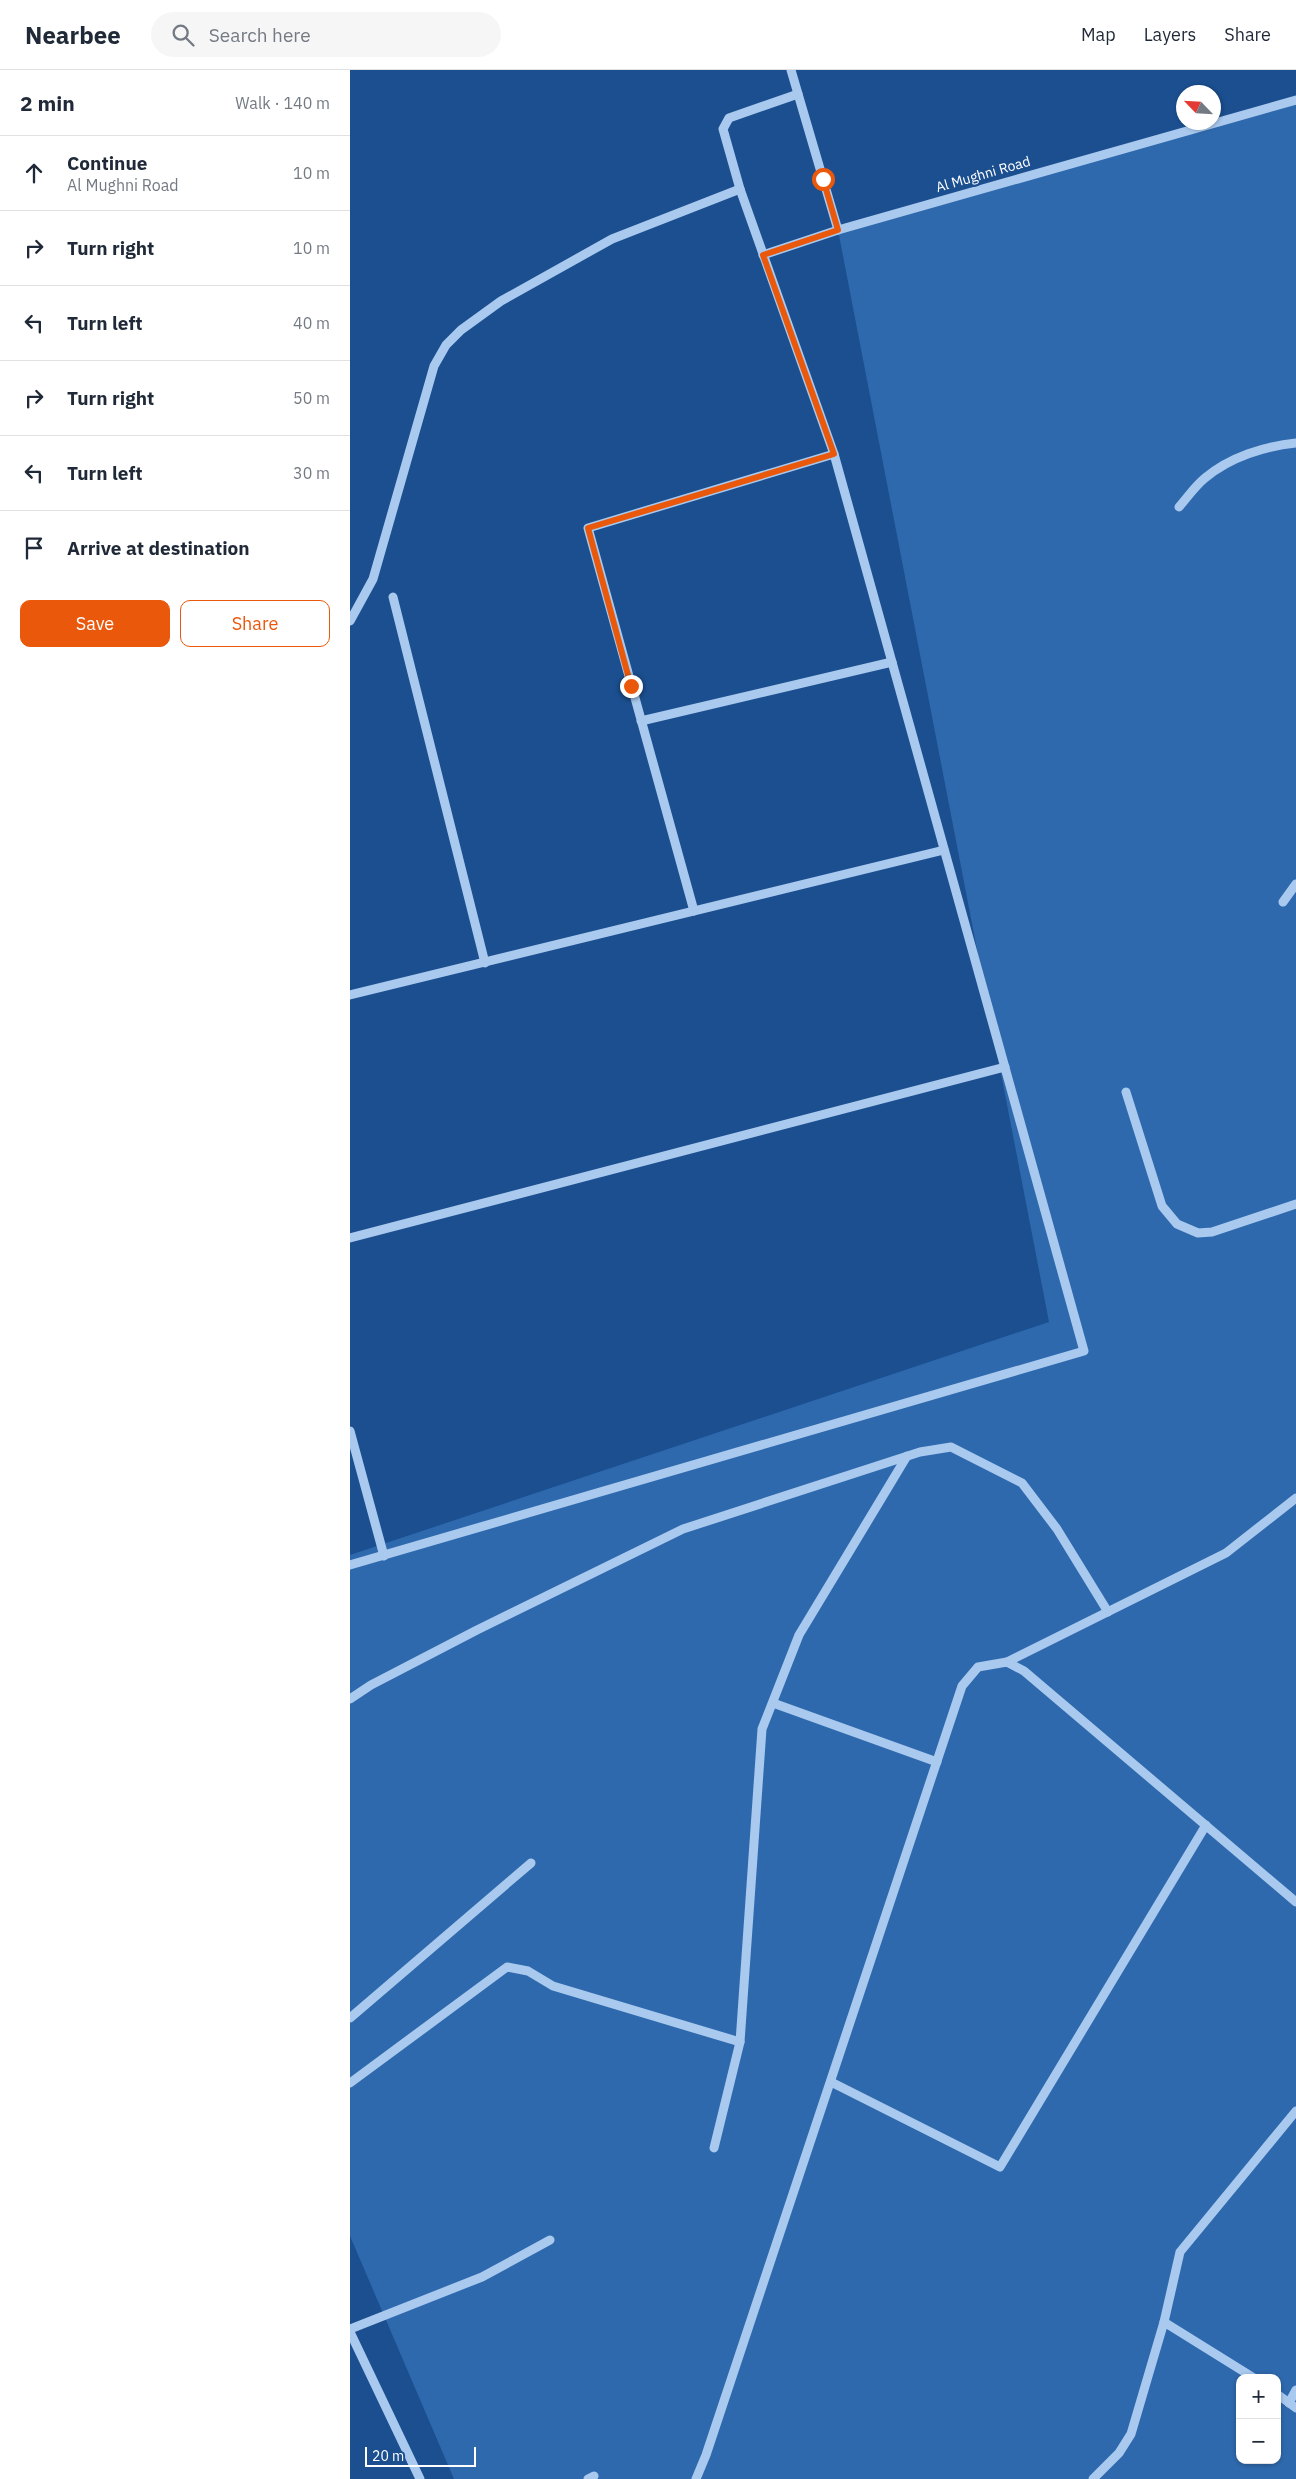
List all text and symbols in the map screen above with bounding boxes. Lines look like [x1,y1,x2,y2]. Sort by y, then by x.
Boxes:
search box [151,12,501,57]
text: Nearbee [25,19,121,51]
icon: search [169,21,197,49]
text: Search here [209,23,311,47]
text: Map [1081,23,1116,46]
text: Layers [1144,23,1196,46]
text: Share [1224,23,1271,46]
north arrow [1176,85,1221,130]
text: 2 min [20,89,75,117]
text: Walk · 140 m [235,93,330,113]
text: Continue [67,151,147,175]
street label: Al Mughni Road [934,152,1032,196]
icon: ahead [20,159,48,187]
text: 10 m [293,163,330,183]
route start [812,168,835,191]
text: Al Mughni Road [67,175,179,195]
icon: right [20,234,48,262]
text: Turn right [67,236,154,260]
text: 10 m [293,238,330,258]
icon: left [20,309,48,337]
text: Turn left [67,311,143,335]
text: 40 m [293,313,330,333]
icon: right [20,384,48,412]
text: Turn right [67,386,154,410]
text: 50 m [293,388,330,408]
icon: left [20,459,48,487]
text: Turn left [67,461,143,485]
text: 30 m [293,463,330,483]
icon: arrive [20,534,48,562]
text: Arrive at destination [67,536,250,560]
button: Save [20,600,170,647]
button: Share [180,600,330,647]
route end [620,675,643,698]
map controls [1236,2374,1281,2464]
button: + [1236,2374,1281,2419]
button: − [1236,2419,1281,2464]
scale bar [365,2444,476,2467]
text: 20 m [372,2447,404,2465]

